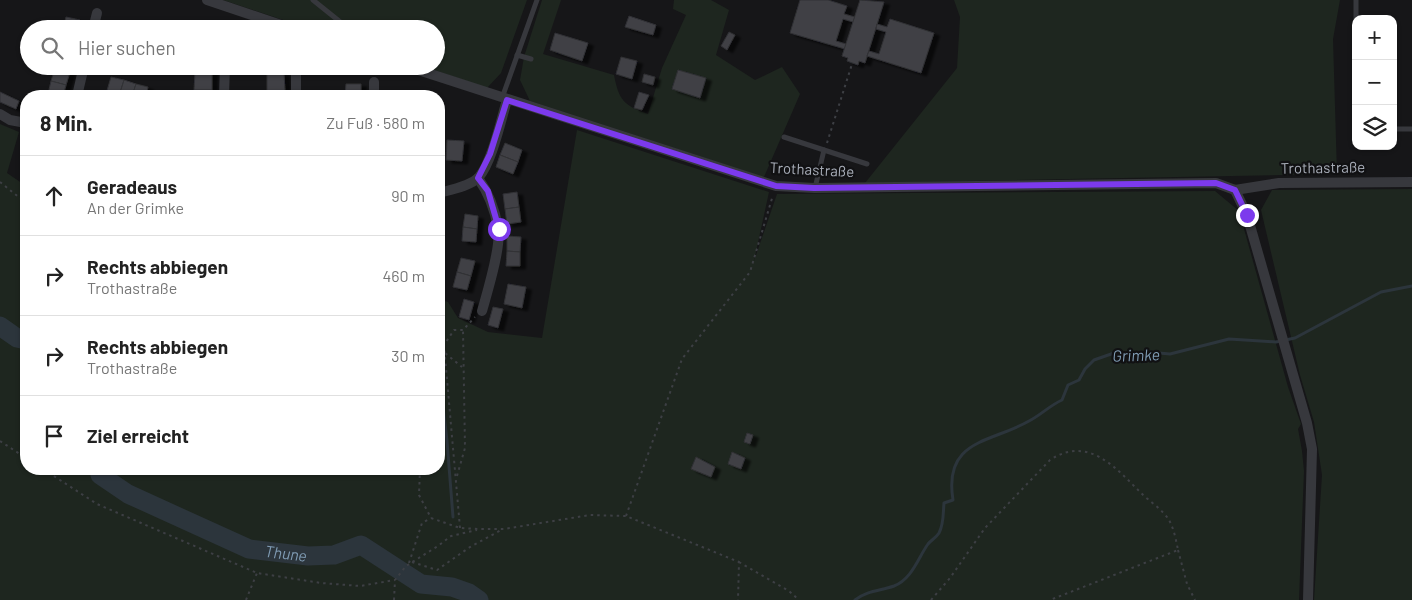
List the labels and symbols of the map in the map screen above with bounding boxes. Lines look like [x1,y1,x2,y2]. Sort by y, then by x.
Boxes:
street label: Trothastraße [1281,157,1365,177]
street label: Trothastraße [769,158,855,180]
route end [1236,204,1259,227]
route start [488,218,511,241]
water label: Grimke [1112,344,1160,365]
water label: Thune [264,541,308,565]

